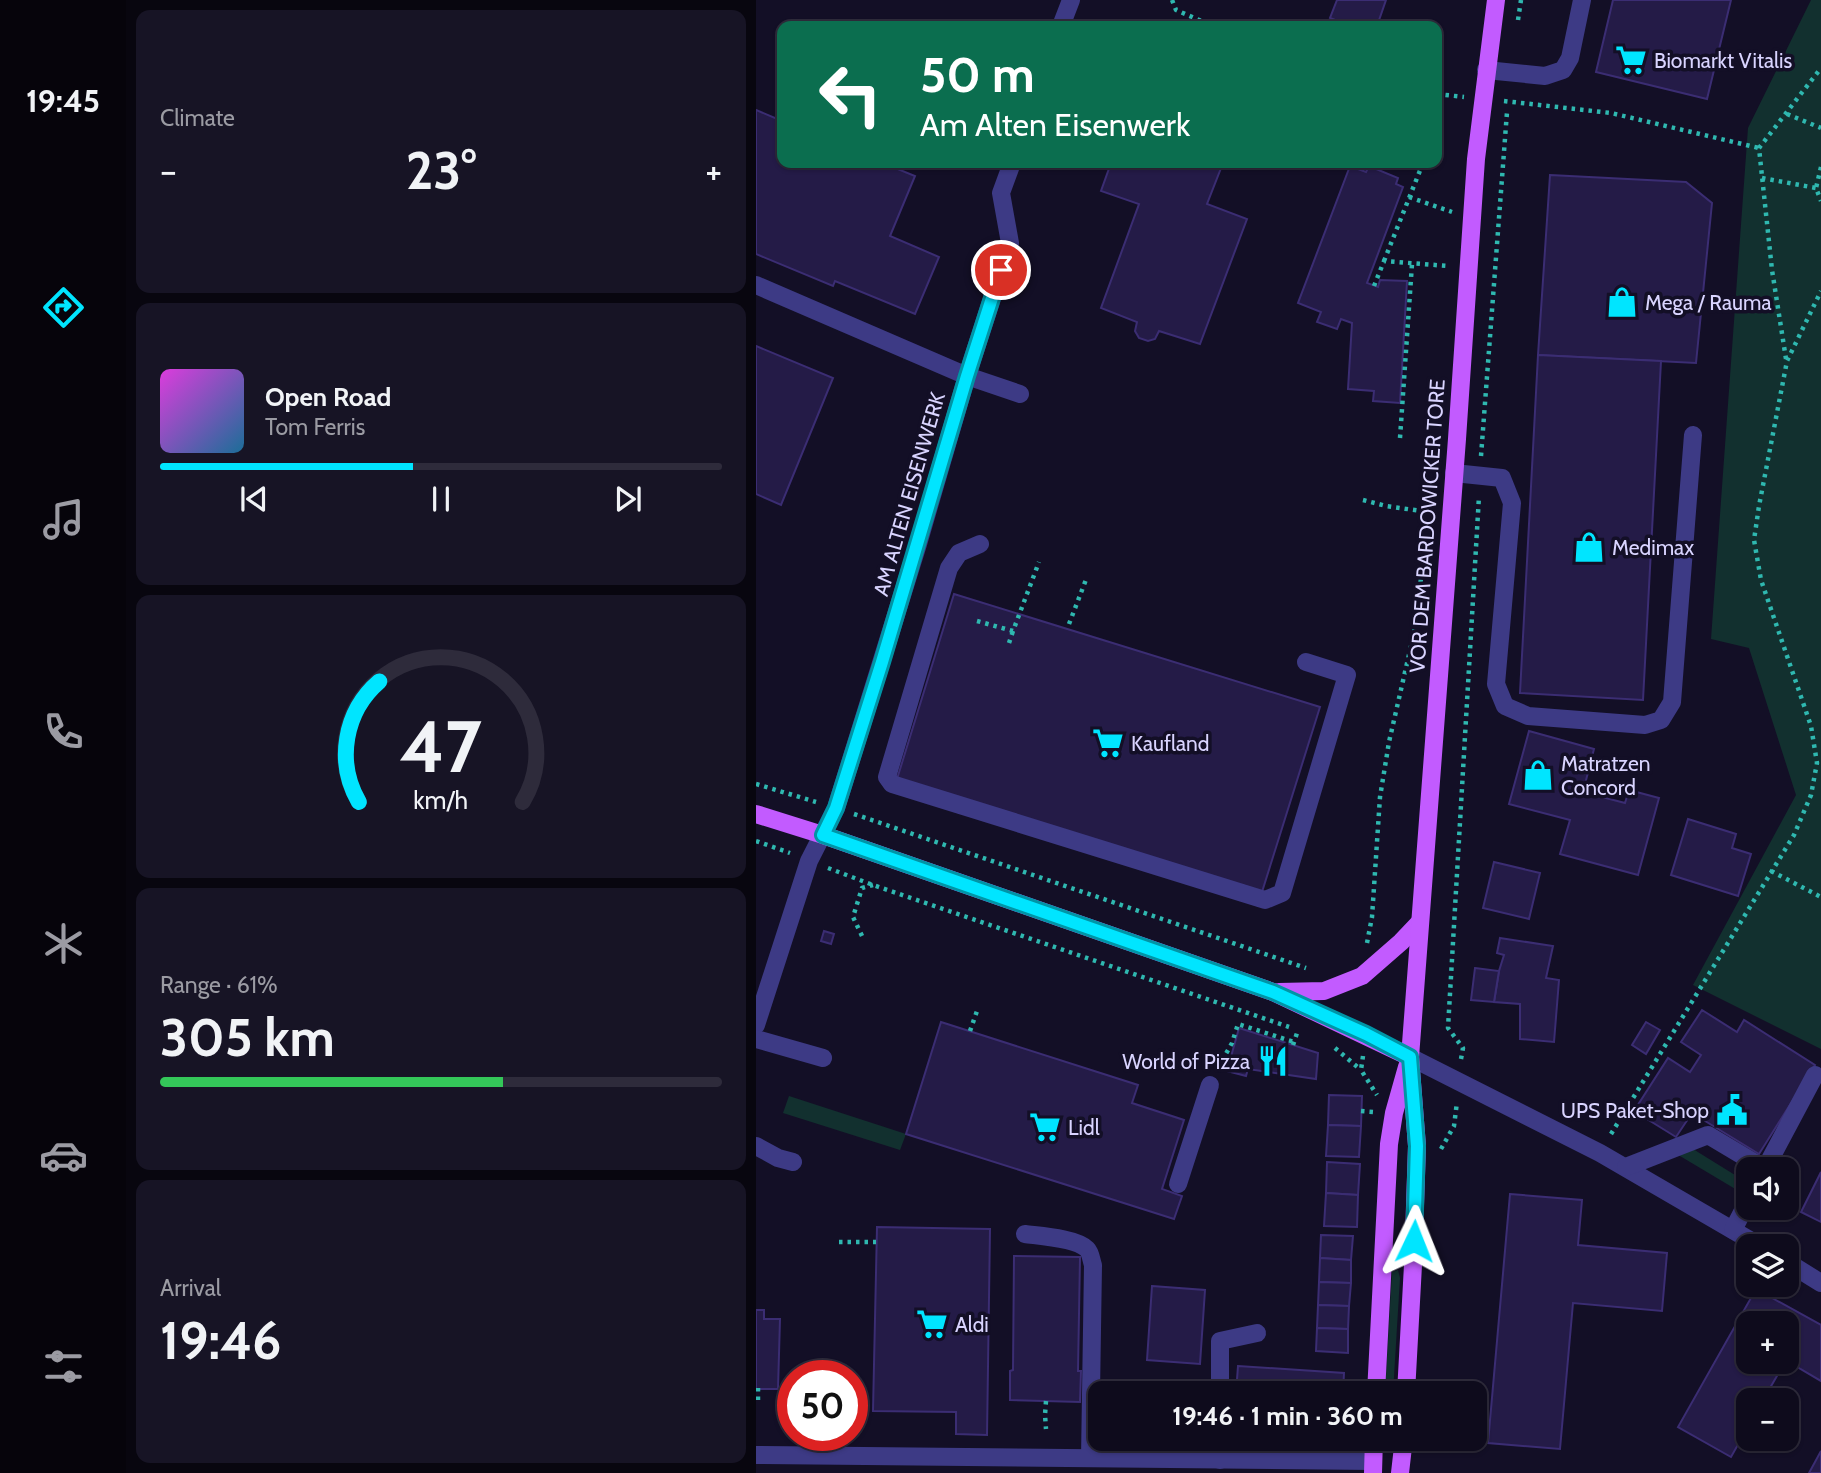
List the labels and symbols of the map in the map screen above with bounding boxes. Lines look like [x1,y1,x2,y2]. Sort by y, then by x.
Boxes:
supermarket icon: Biomarkt Vitalis [1614,43,1648,77]
place label: Biomarkt Vitalis [1654,48,1793,73]
pin [971,240,1031,300]
shop icon: Mega / Rauma [1605,285,1639,319]
place label: Mega / Rauma [1645,290,1771,315]
street label: VOR DEM BARDOWICKER TORE [1404,378,1450,674]
street label: AM ALTEN EISENWERK [868,389,950,599]
shop icon: Medimax [1572,530,1606,564]
place label: Medimax [1612,535,1694,560]
supermarket icon: Kaufland [1091,726,1125,760]
place label: Kaufland [1131,731,1209,756]
place label: Matratzen Concord [1561,751,1650,800]
shop icon: Matratzen Concord [1521,758,1555,792]
restaurant icon: World of Pizza [1256,1044,1290,1078]
place label: World of Pizza [1122,1049,1250,1074]
public building icon: UPS Paket-Shop [1715,1093,1749,1127]
place label: UPS Paket-Shop [1561,1098,1709,1123]
supermarket icon: Lidl [1028,1110,1062,1144]
place label: Lidl [1068,1115,1100,1140]
position arrow [1377,1204,1451,1278]
supermarket icon: Aldi [915,1307,949,1341]
place label: Aldi [955,1312,989,1337]
speed limit sign: 50 [777,1360,868,1451]

